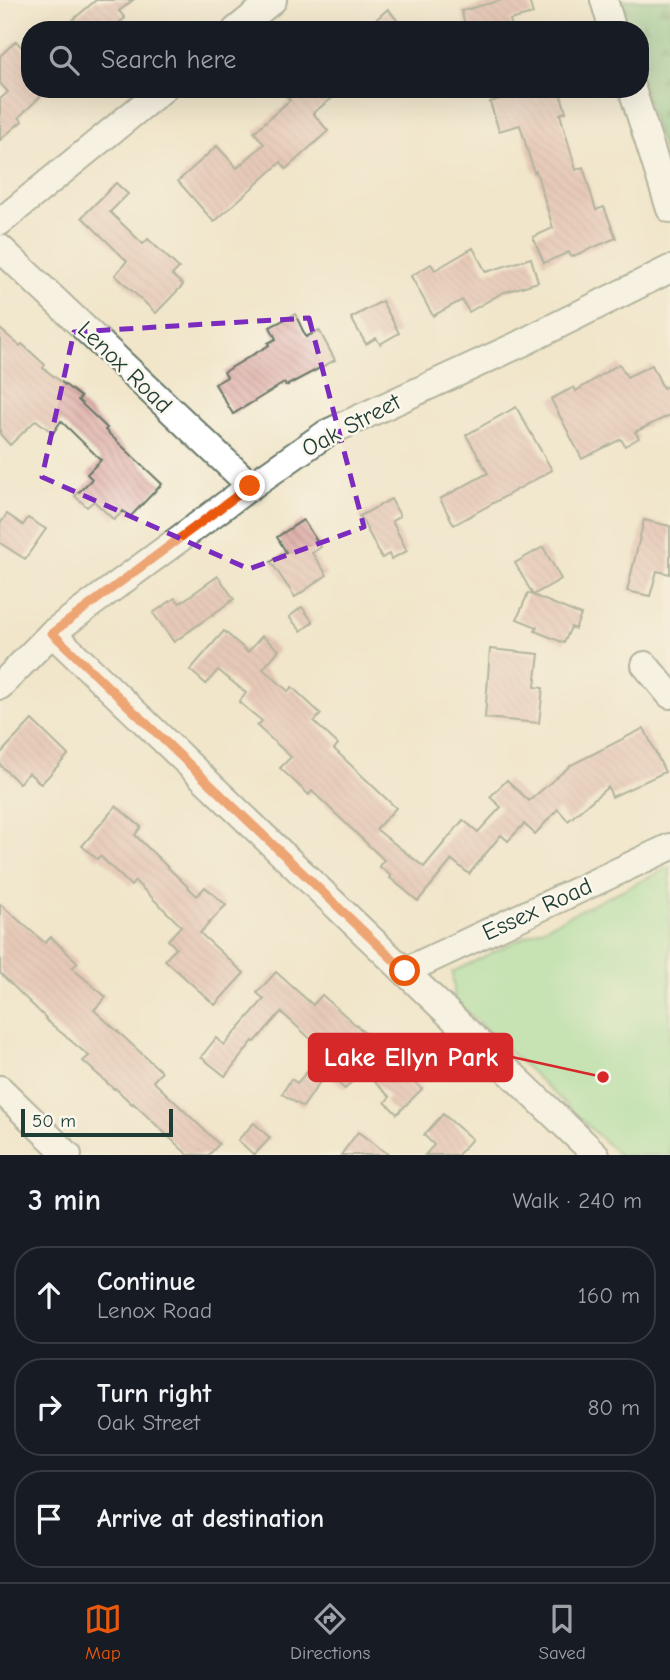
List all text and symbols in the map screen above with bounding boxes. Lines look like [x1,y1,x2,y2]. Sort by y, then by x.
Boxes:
search box [21,21,649,98]
icon: search [45,41,83,79]
text: Search here [101,45,236,75]
street label: Lenox Road [72,315,178,419]
street label: Oak Street [297,387,406,463]
route end [234,470,265,501]
street label: Essex Road [478,871,596,947]
route start [389,955,420,986]
callout: Lake Ellyn Park [309,1034,512,1081]
text: Lake Ellyn Park [324,1043,499,1073]
scale bar [21,1106,173,1138]
text: 50 m [32,1110,76,1132]
text: 3 min [28,1183,101,1218]
text: Walk · 240 m [512,1187,642,1214]
text: Continue [97,1267,195,1297]
icon: ahead [30,1276,68,1314]
text: 160 m [578,1282,640,1309]
text: Lenox Road [97,1297,212,1324]
text: Turn right [97,1379,211,1409]
icon: right [30,1388,68,1426]
text: 80 m [587,1394,640,1421]
text: Oak Street [97,1409,200,1436]
icon: arrive [30,1500,68,1538]
text: Arrive at destination [97,1504,324,1534]
tab: Map [84,1600,122,1664]
tab: Directions [290,1600,370,1664]
tab: Saved [539,1600,586,1664]

